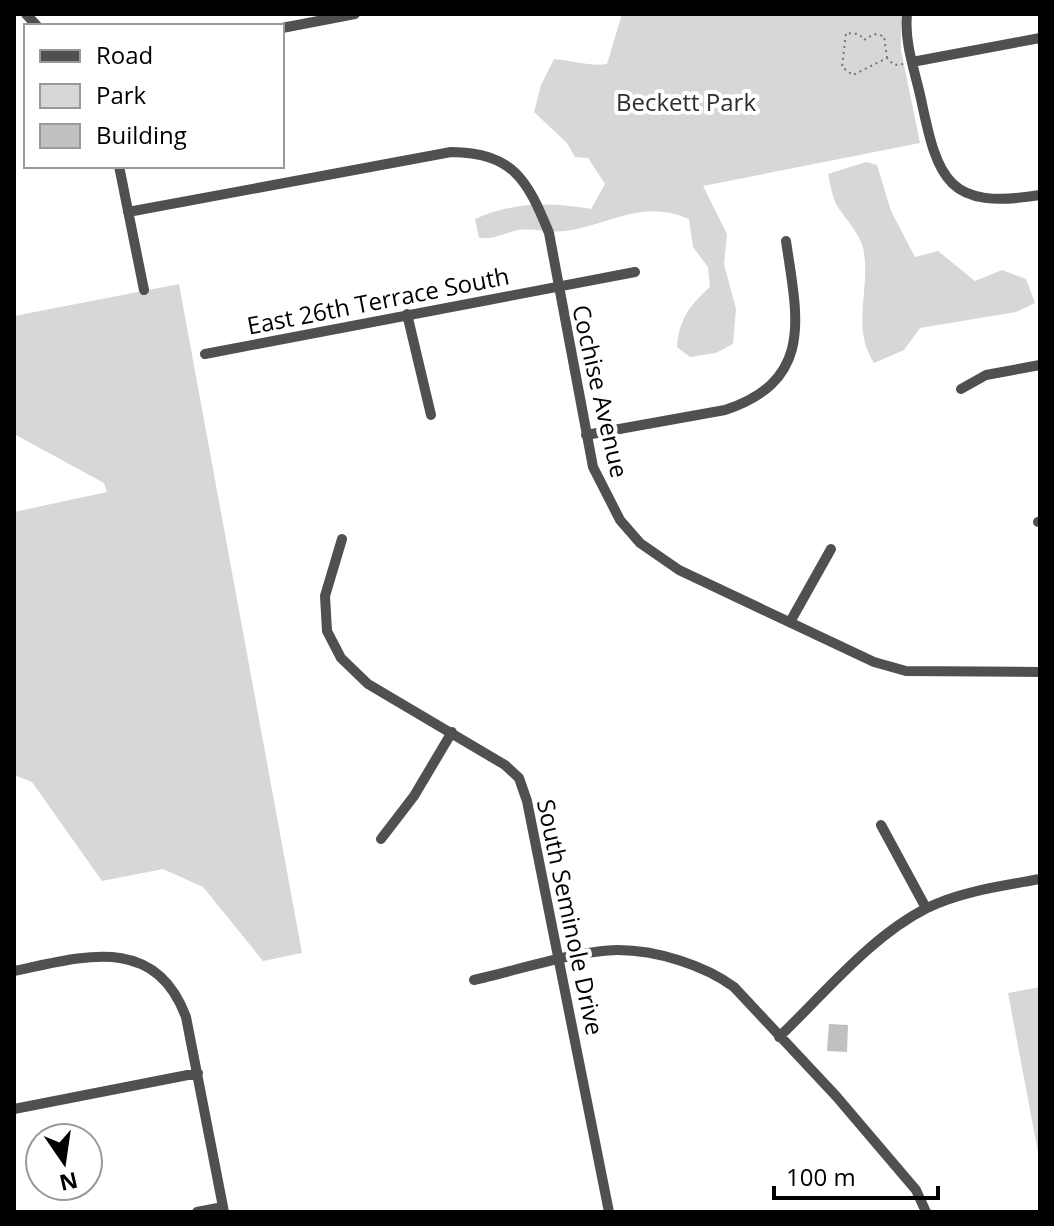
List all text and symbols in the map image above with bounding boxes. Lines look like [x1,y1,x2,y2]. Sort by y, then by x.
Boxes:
legend [24,24,284,168]
text: Road [96,38,153,71]
text: Park [96,78,147,111]
park label: Beckett Park [616,85,756,118]
text: Building [96,118,187,151]
street label: East 26th Terrace South [244,258,512,342]
street label: Cochise Avenue [565,301,637,481]
street label: South Seminole Drive [530,796,612,1038]
north arrow [24,1122,104,1202]
scale bar [774,1150,938,1200]
text: 100 m [786,1160,856,1193]
text: N [57,1166,81,1199]

